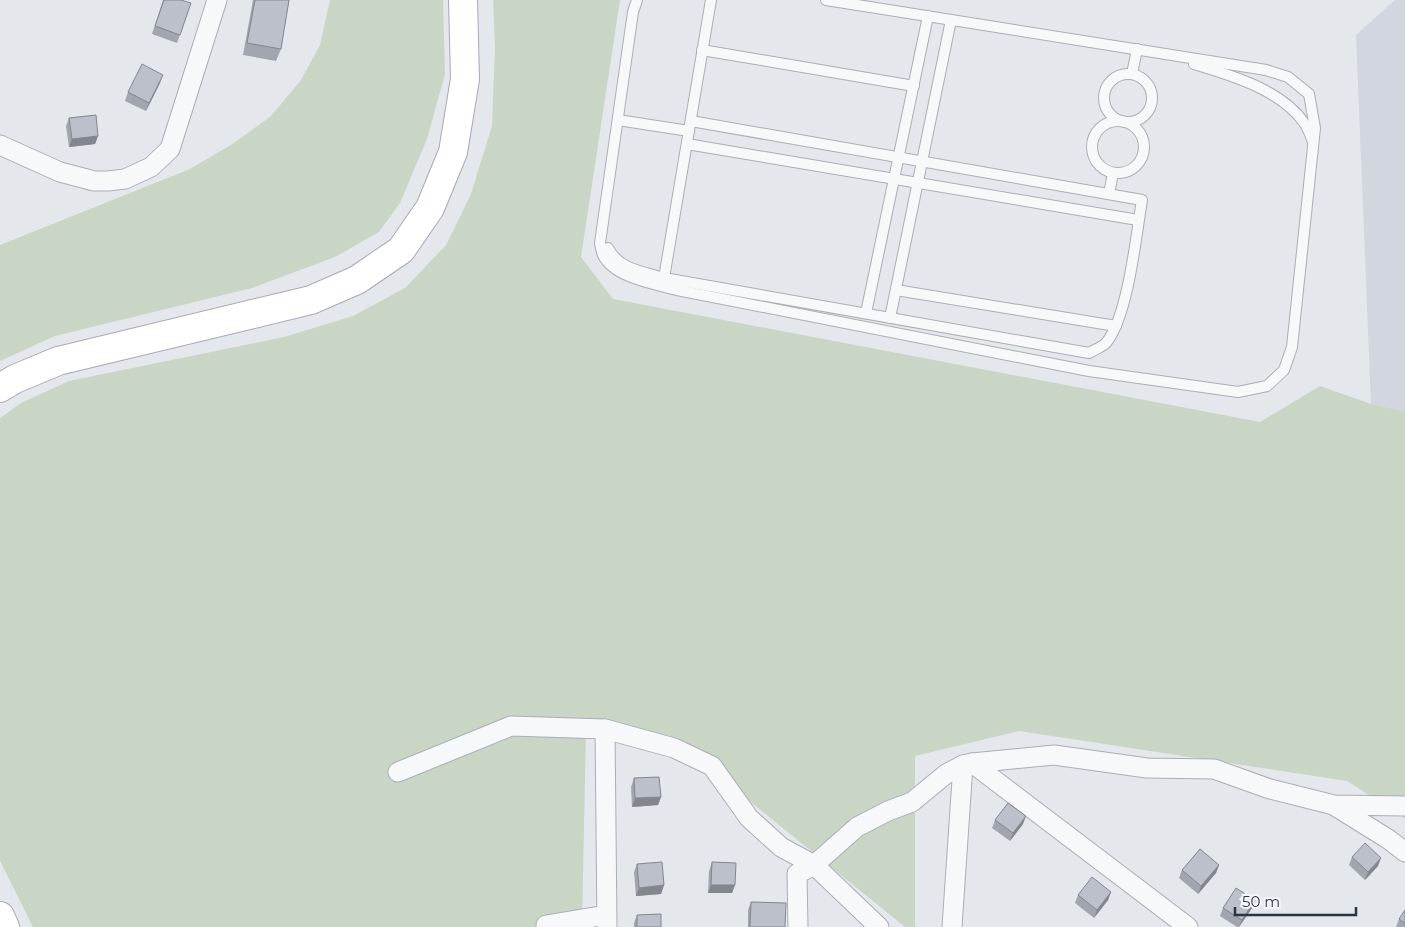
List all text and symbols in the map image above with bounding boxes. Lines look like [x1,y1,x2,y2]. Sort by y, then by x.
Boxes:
scale bar [1235,884,1356,916]
text: 50 m [1242,892,1280,911]

